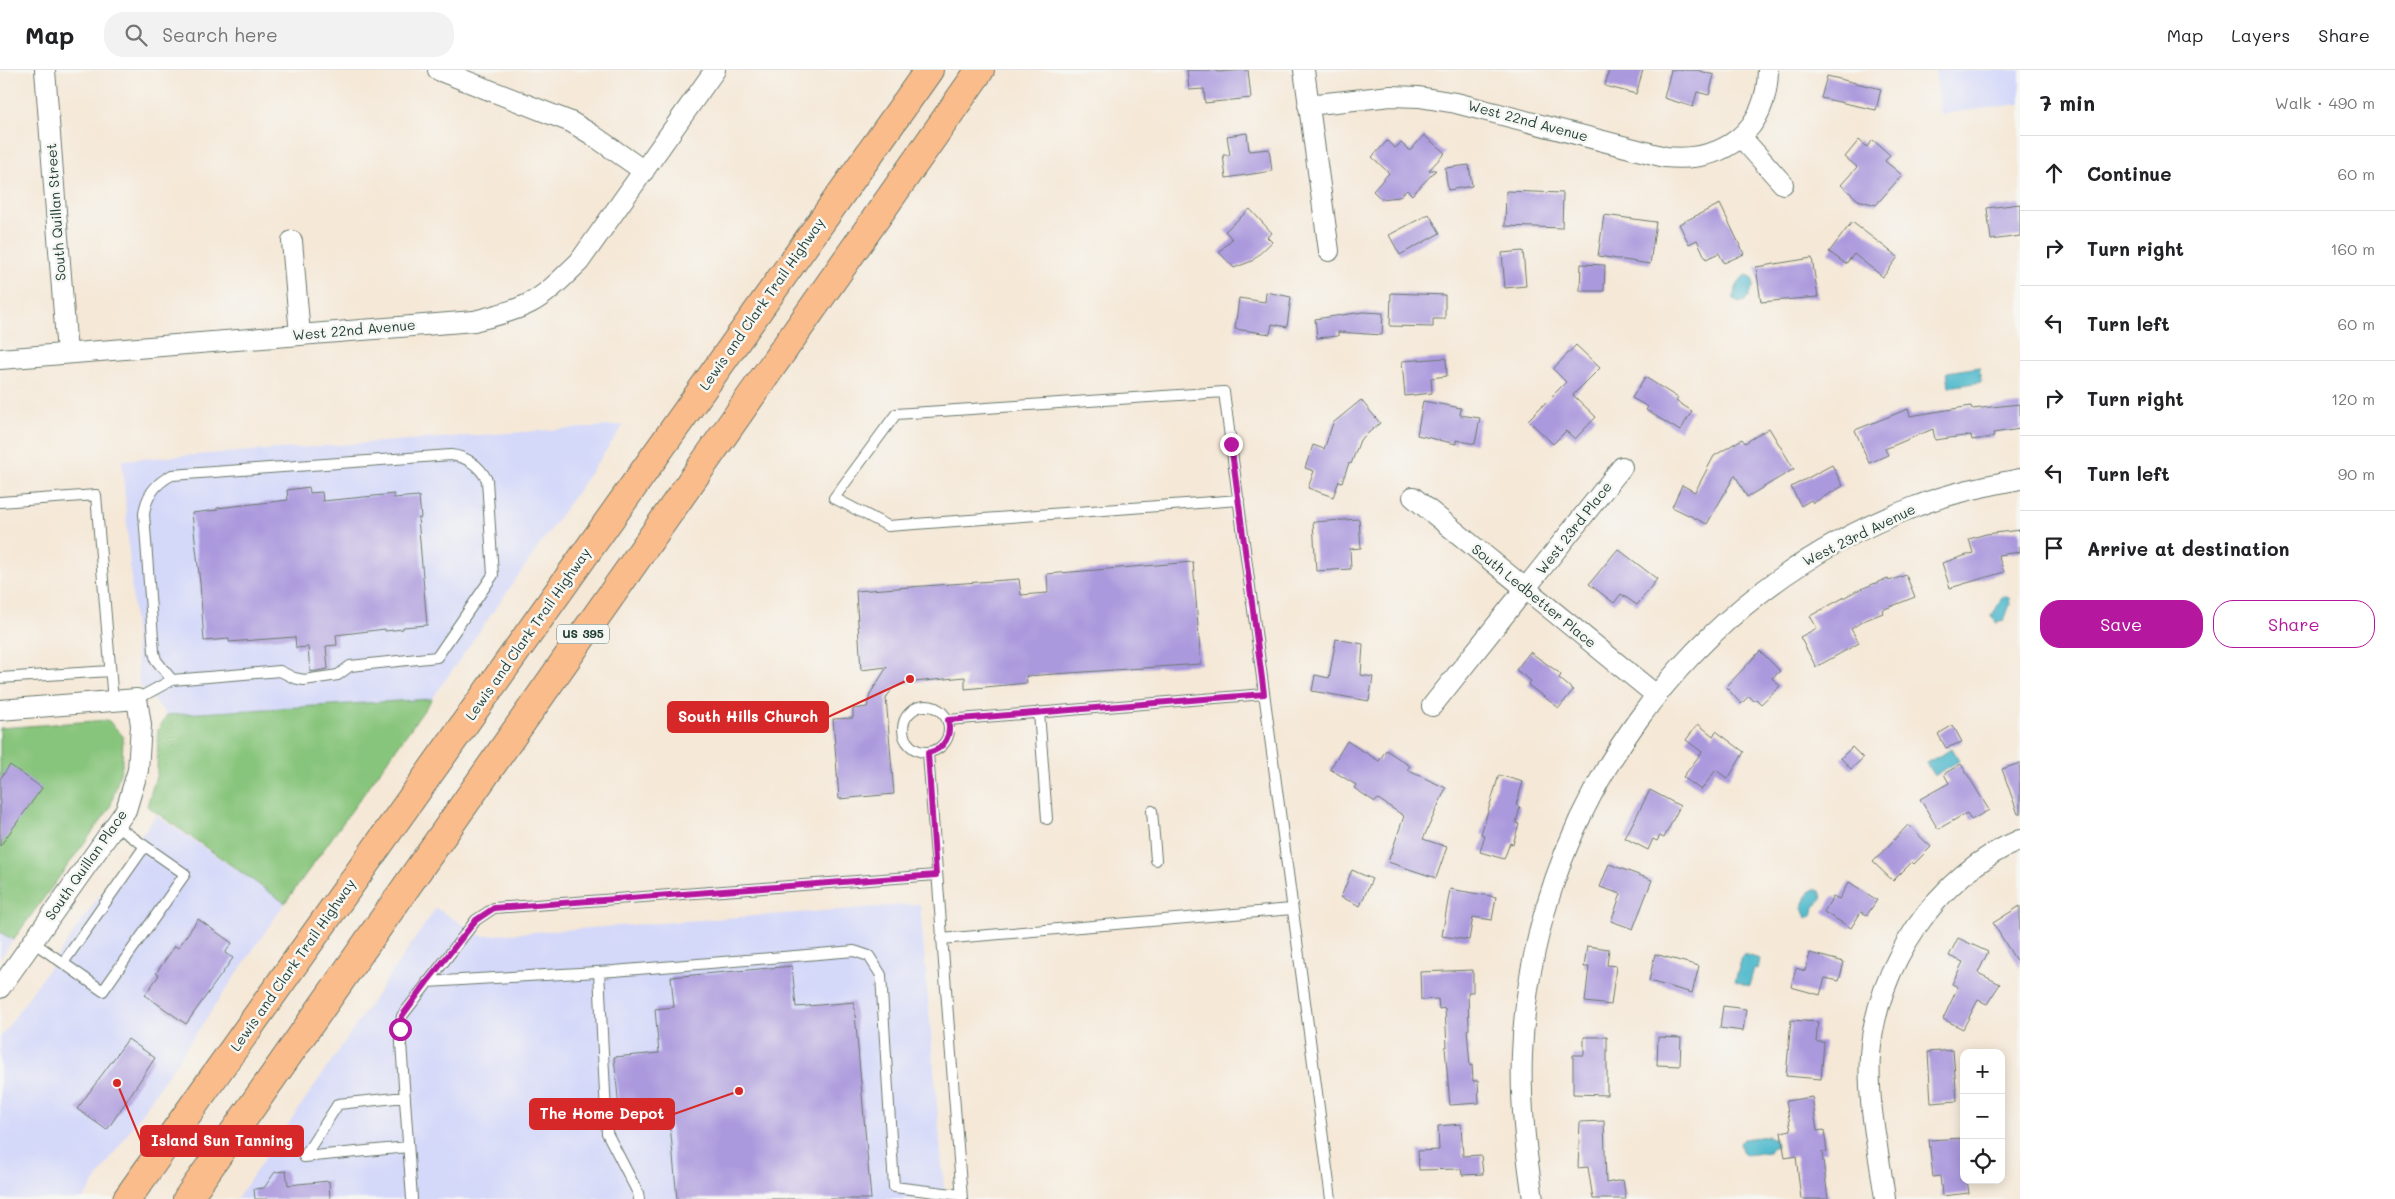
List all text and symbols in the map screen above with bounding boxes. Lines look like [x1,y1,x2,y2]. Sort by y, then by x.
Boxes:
search box [104,12,454,57]
text: Map [25,19,74,50]
icon: search [122,21,150,49]
text: Search here [162,22,278,47]
text: Map [2167,23,2203,47]
text: Layers [2231,23,2290,47]
text: Share [2318,23,2370,47]
text: 7 min [2040,89,2095,116]
text: Walk · 490 m [2275,92,2375,113]
street label: West 22nd Avenue [1466,95,1590,146]
street label: South Quillan Street [41,143,70,281]
icon: ahead [2040,159,2068,187]
text: Continue [2087,161,2172,186]
text: 60 m [2338,163,2375,184]
street label: Lewis and Clark Trail Highway [695,214,829,394]
icon: right [2040,234,2068,262]
text: Turn right [2087,236,2184,261]
text: 160 m [2330,238,2375,259]
icon: left [2040,309,2068,337]
text: Turn left [2087,311,2170,336]
text: 60 m [2338,313,2375,334]
street label: West 22nd Avenue [292,315,416,344]
icon: right [2040,384,2068,412]
text: Turn right [2087,386,2184,411]
text: 120 m [2331,388,2375,409]
route end [1220,433,1243,456]
icon: left [2040,459,2068,487]
text: Turn left [2087,461,2170,486]
text: 90 m [2338,463,2375,484]
street label: West 23rd Place [1531,478,1616,578]
street label: West 23rd Avenue [1799,499,1918,570]
icon: arrive [2040,534,2068,562]
text: Arrive at destination [2087,536,2290,561]
street label: South Ledbetter Place [1468,539,1601,652]
street label: Lewis and Clark Trail Highway [461,544,595,724]
button: Save [2040,600,2203,648]
button: Share [2213,600,2375,648]
road number: US 395 [557,624,609,644]
callout: South Hills Church [668,702,828,732]
text: South Hills Church [678,706,818,726]
street label: South Quillan Place [40,806,131,924]
street label: Lewis and Clark Trail Highway [226,875,360,1055]
route start [389,1018,412,1041]
map controls [1960,1049,2005,1184]
button: + [1960,1049,2005,1094]
button: − [1960,1094,2005,1139]
callout: The Home Depot [530,1099,674,1129]
text: The Home Depot [540,1103,664,1123]
callout: Island Sun Tanning [141,1126,303,1156]
text: Island Sun Tanning [151,1130,293,1150]
button: locate [1960,1139,2005,1184]

